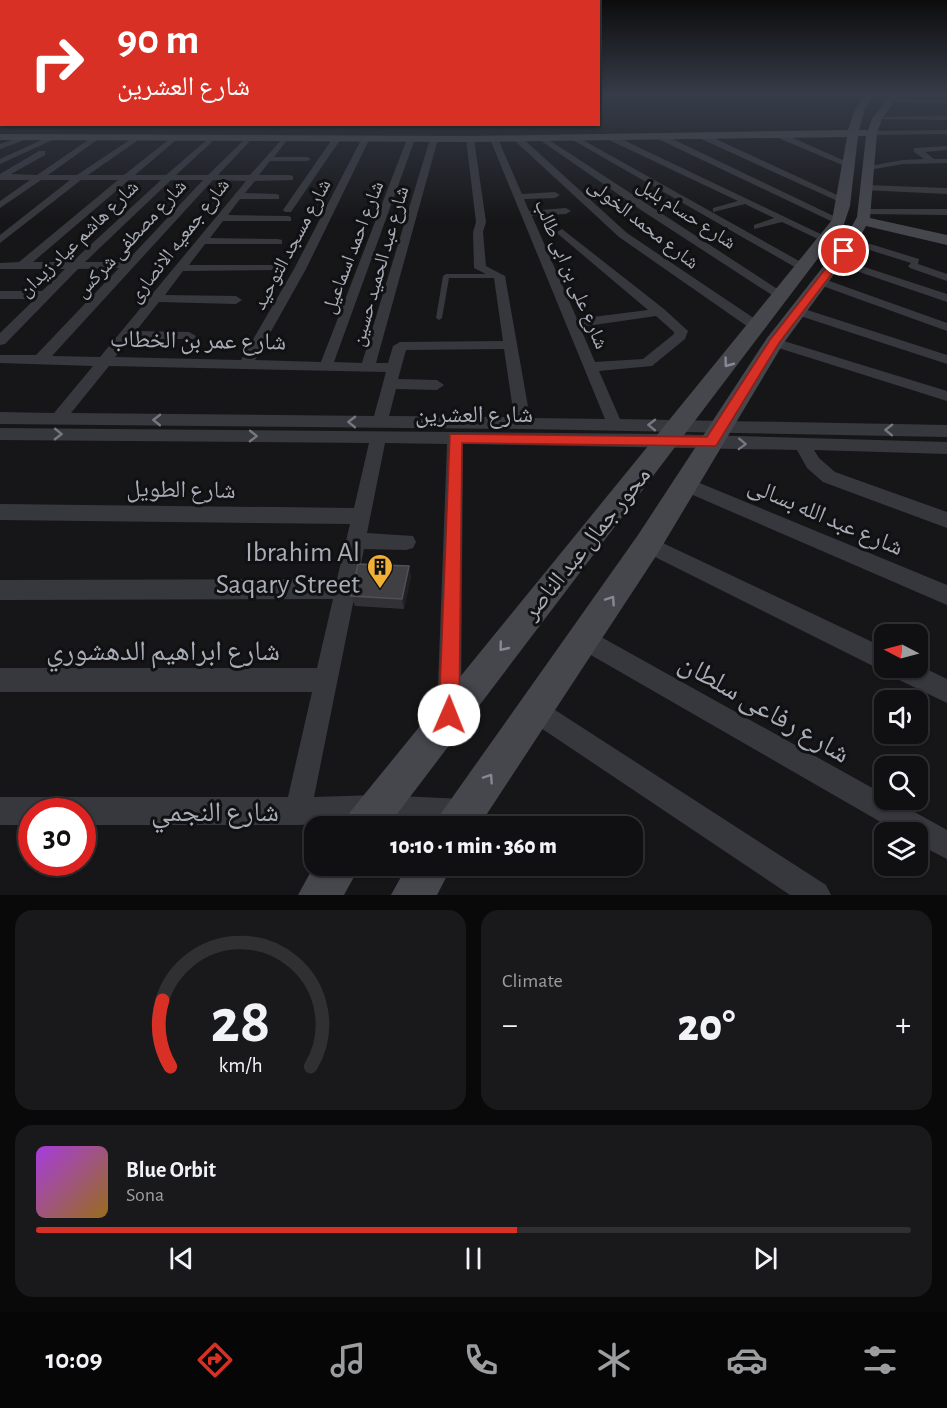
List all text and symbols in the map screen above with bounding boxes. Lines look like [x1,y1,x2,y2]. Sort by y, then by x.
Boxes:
text: 90 m [117,19,199,61]
icon: right [18,24,96,102]
text: شارع العشرين [117,73,250,100]
street label: شارع جمعيه الانصارى [124,175,235,308]
street label: شارع محمد الخولى [583,175,703,275]
street label: شارع حسام بلبل [632,175,739,256]
street label: شارع مصطفى شركس [71,176,192,303]
street label: شارع مسجد التوحيد [249,176,336,314]
street label: شارع هاشم عياد زيدان [15,177,145,303]
street label: شارع احمد اسماعيل [318,178,389,317]
street label: شارع عبد الحميد حسين [348,184,414,349]
street label: شارع على بن ابى طالب [529,197,612,353]
pin [818,225,869,276]
icon: arrive [827,234,860,267]
street label: شارع عمر بن الخطاب [110,327,286,357]
one-way arrow [724,356,735,367]
street label: شارع العشرين [415,403,533,429]
one-way arrow [152,413,161,426]
one-way arrow [347,415,356,428]
one-way arrow [647,419,656,431]
one-way arrow [884,424,893,437]
one-way arrow [54,428,63,441]
one-way arrow [249,430,258,443]
one-way arrow [738,437,747,450]
street label: محور جمال عبد الناصر [518,463,656,626]
street label: شارع عبد الله بسالى [744,474,907,562]
street label: شارع الطويل [126,477,236,505]
place label: Ibrahim Al Saqary Street [216,539,360,599]
building icon: Ibrahim Al Saqary Street [365,552,395,590]
one-way arrow [604,596,615,607]
north arrow [874,624,928,678]
map controls [874,624,928,876]
street label: شارع ابراهيم الدهشوري [46,638,280,673]
one-way arrow [499,640,510,651]
street label: شارع رفاعى سلطان [673,649,854,771]
position arrow [417,683,481,747]
button: sound [874,690,928,744]
button: search [874,756,928,810]
one-way arrow [482,774,493,785]
speed limit sign: 30 [18,798,96,876]
street label: شارع النجمي [151,799,279,834]
button: layers [874,822,928,876]
text: 10:10 · 1 min · 360 m [390,835,557,857]
text: Climate [502,971,563,991]
text: 28 [210,991,271,1053]
text: 20° [677,1004,736,1049]
text: − [502,1009,518,1042]
text: + [895,1009,911,1042]
text: km/h [218,1055,263,1076]
text: Blue Orbit [126,1159,216,1181]
text: Sona [126,1185,164,1205]
icon: previous [165,1242,198,1275]
icon: pause [457,1242,490,1275]
icon: next [749,1242,782,1275]
icon: directions [194,1339,236,1381]
icon: music [327,1339,369,1381]
icon: phone [460,1339,502,1381]
icon: climate [593,1339,635,1381]
icon: car [726,1339,768,1381]
icon: filters [859,1339,901,1381]
text: 10:09 [46,1346,103,1373]

